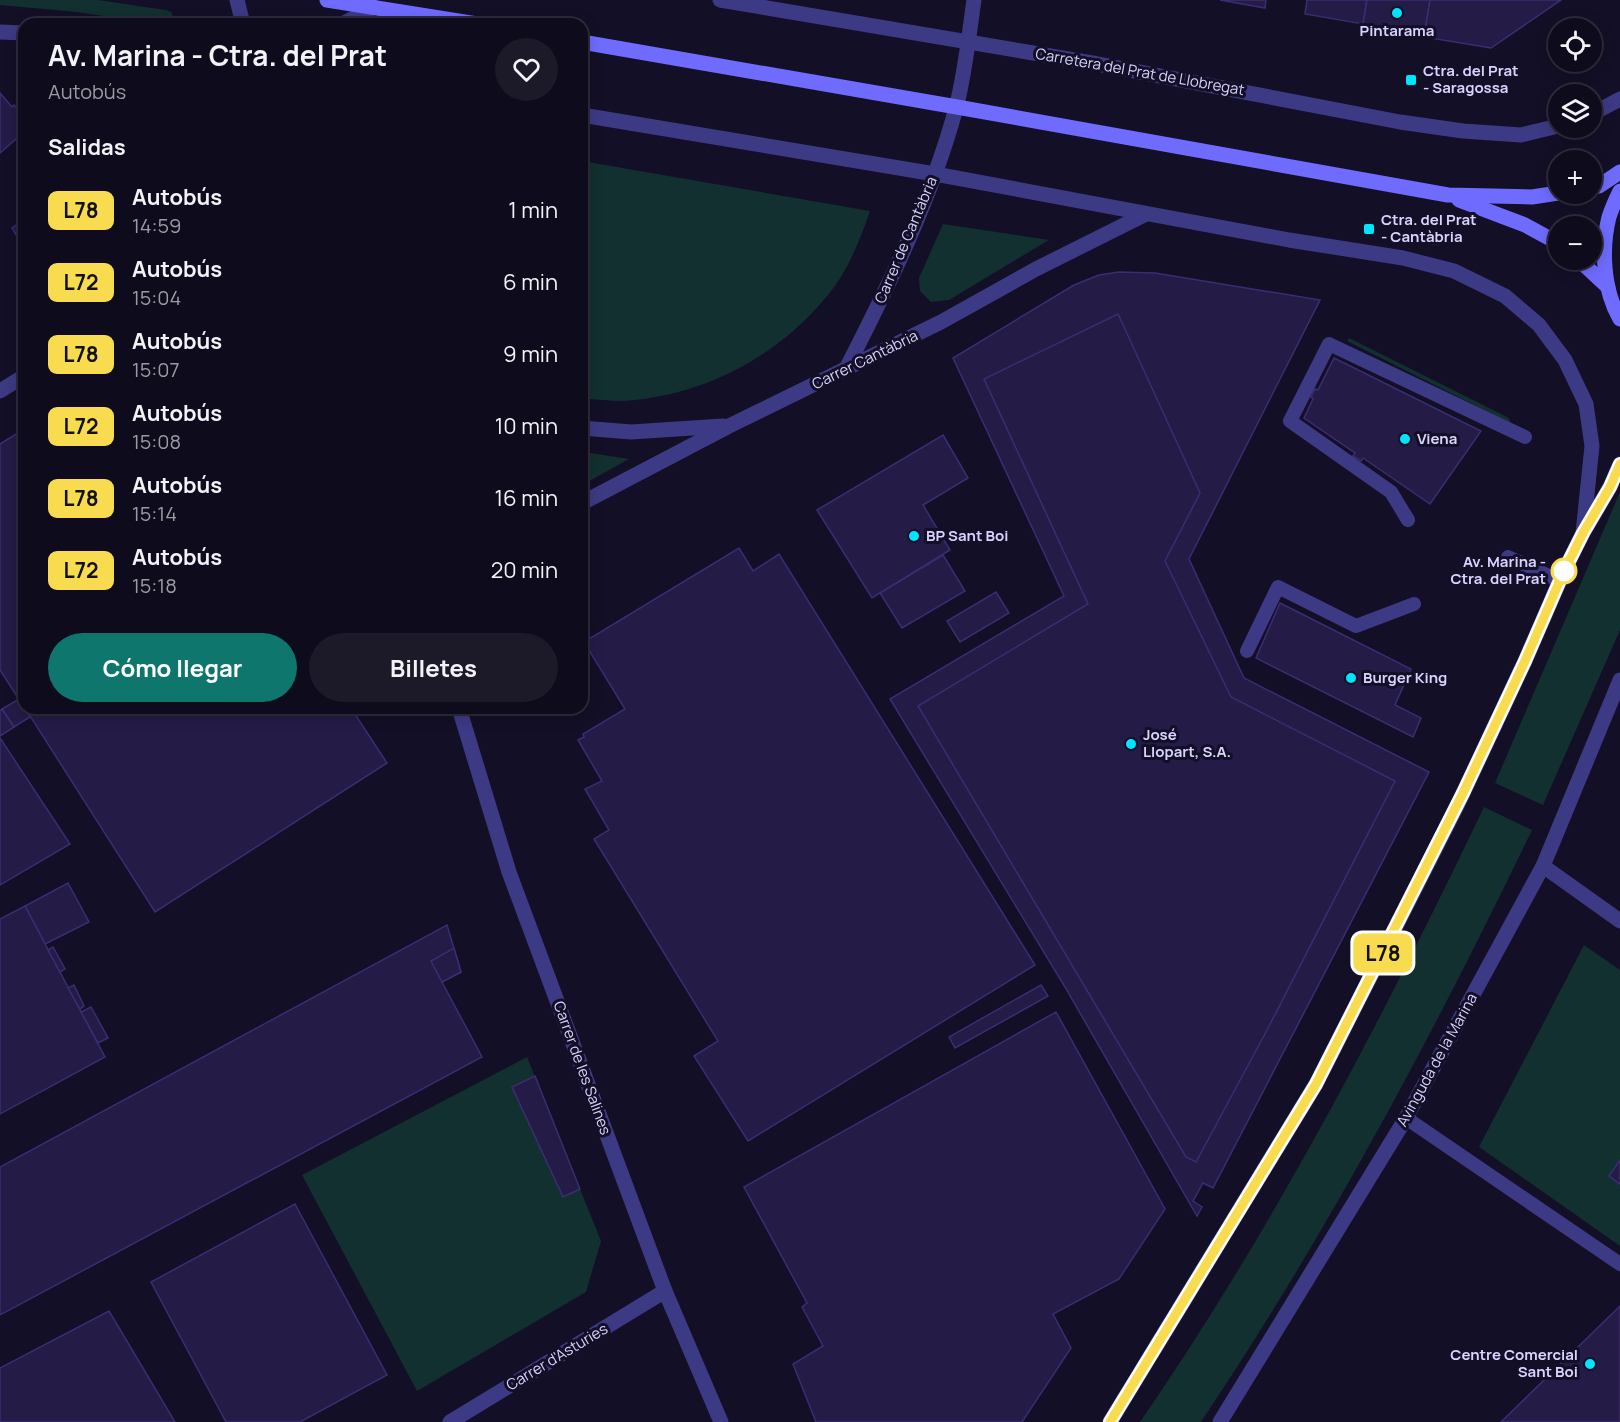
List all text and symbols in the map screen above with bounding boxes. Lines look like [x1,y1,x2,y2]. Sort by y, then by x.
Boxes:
marker: Pintarama [1390,6,1404,20]
map controls [1548,18,1602,270]
button: locate [1548,18,1602,72]
place label: Pintarama [1360,20,1434,41]
text: Av. Marina - Ctra. del Prat [48,36,387,74]
button: heart [495,38,558,101]
street label: Carretera del Prat de Llobregat [1034,43,1246,100]
place label: Ctra. del Prat - Saragossa [1423,60,1519,98]
marker: Ctra. del Prat - Saragossa [1404,73,1418,87]
text: Autobús [48,78,126,105]
button: layers [1548,84,1602,138]
text: Salidas [48,132,126,162]
button: + [1548,150,1602,204]
street label: Carrer de Cantàbria [869,173,942,307]
text: Autobús [132,182,222,212]
text: 1 min [508,195,558,225]
text: L78 [63,196,99,224]
place label: Ctra. del Prat - Cantàbria [1381,209,1477,247]
text: 14:59 [132,212,182,239]
button: − [1548,216,1602,270]
marker: Ctra. del Prat - Cantàbria [1362,222,1376,236]
text: Autobús [132,254,222,284]
text: 6 min [503,267,558,297]
text: L72 [64,268,98,296]
text: 15:04 [132,284,181,311]
street label: Carrer Cantàbria [808,325,921,394]
text: Autobús [132,326,222,356]
text: 9 min [503,339,558,369]
text: L78 [63,340,99,368]
text: 15:07 [132,356,180,383]
text: Autobús [132,398,222,428]
text: 10 min [495,411,558,441]
text: L72 [64,412,98,440]
text: 15:08 [132,428,181,455]
place label: Viena [1417,428,1457,449]
marker: Viena [1398,432,1412,446]
text: Autobús [132,470,222,500]
text: 16 min [495,483,558,513]
text: L78 [63,484,99,512]
text: 15:14 [132,500,177,527]
place label: BP Sant Boi [926,525,1008,546]
marker: BP Sant Boi [907,529,921,543]
text: Autobús [132,542,222,572]
place label: Av. Marina - Ctra. del Prat [1450,551,1546,589]
text: 20 min [491,555,558,585]
text: L72 [64,556,98,584]
marker: Av. Marina - Ctra. del Prat [1551,558,1577,584]
text: 15:18 [132,572,177,599]
button: Cómo llegar [48,633,297,702]
button: Billetes [309,633,558,702]
place label: Burger King [1363,667,1447,688]
marker: Burger King [1344,671,1358,685]
place label: José Llopart, S.A. [1143,724,1231,762]
marker: José Llopart, S.A. [1124,737,1138,751]
line badge: L78 [1348,934,1418,972]
text: L78 [1365,939,1401,967]
street label: Avinguda de la Marina [1391,989,1482,1130]
street label: Carrer de les Salines [549,998,616,1138]
street label: Carrer d'Asturies [502,1318,612,1395]
place label: Centre Comercial Sant Boi [1450,1344,1578,1382]
marker: Centre Comercial Sant Boi [1583,1357,1597,1371]

